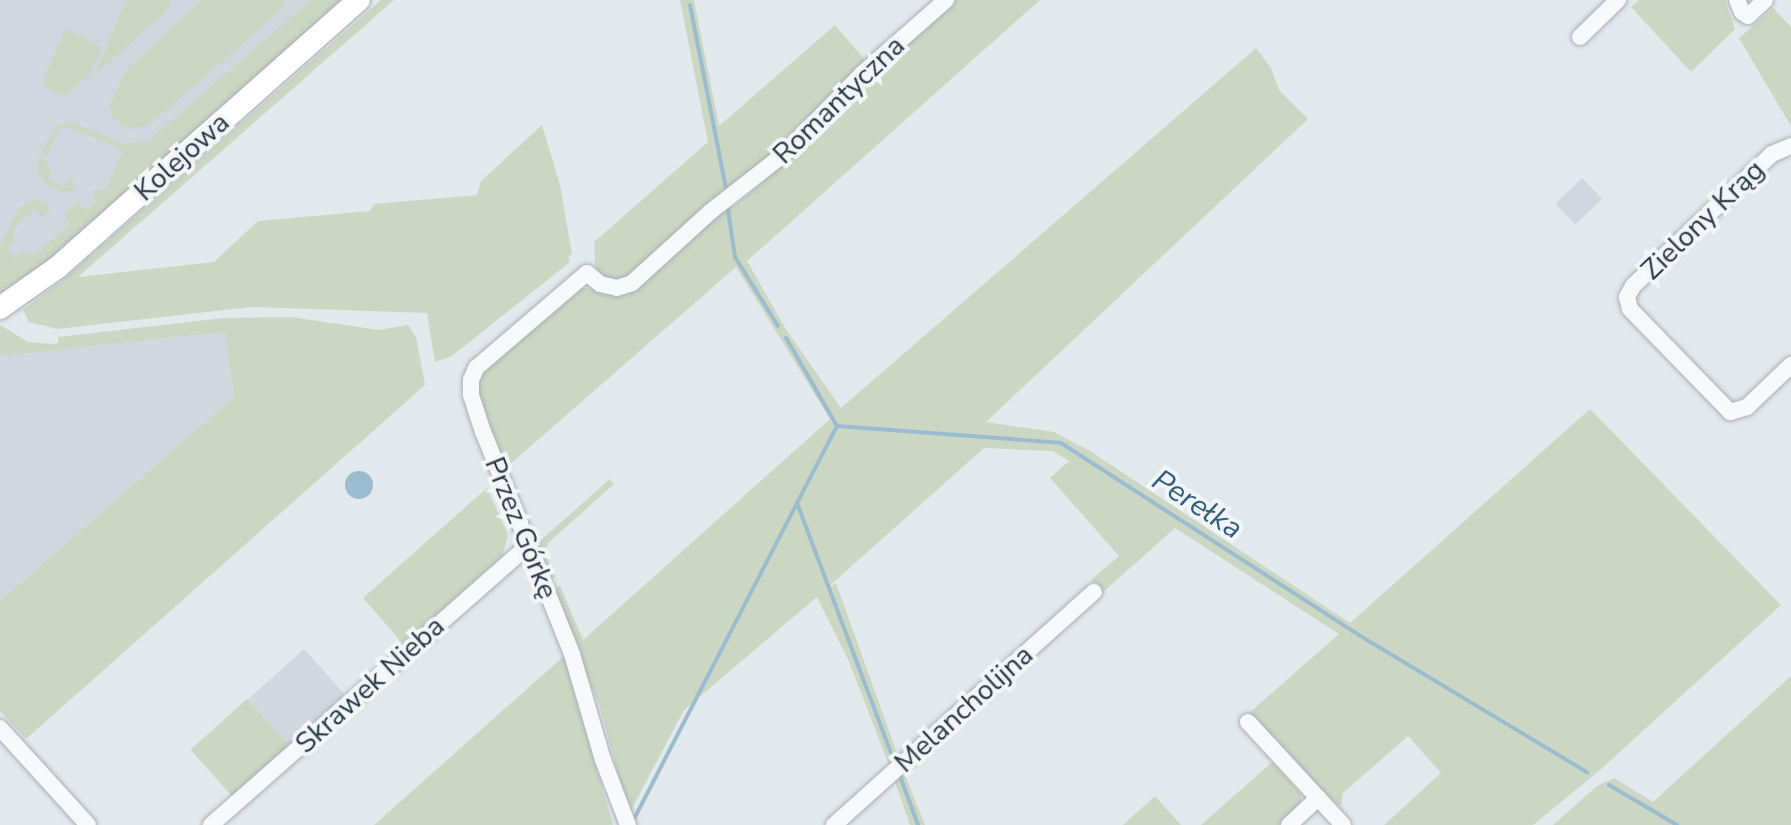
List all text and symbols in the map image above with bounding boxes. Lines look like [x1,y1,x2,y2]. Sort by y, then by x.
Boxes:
street label: Romantyczna [766,29,912,171]
street label: Kolejowa [128,106,236,208]
street label: Zielony Krąg [1635,153,1771,287]
street label: Przez Górkę [477,452,565,604]
water label: Perełka [1145,463,1249,547]
street label: Skrawek Nieba [289,609,451,761]
street label: Melancholijna [888,638,1040,780]

